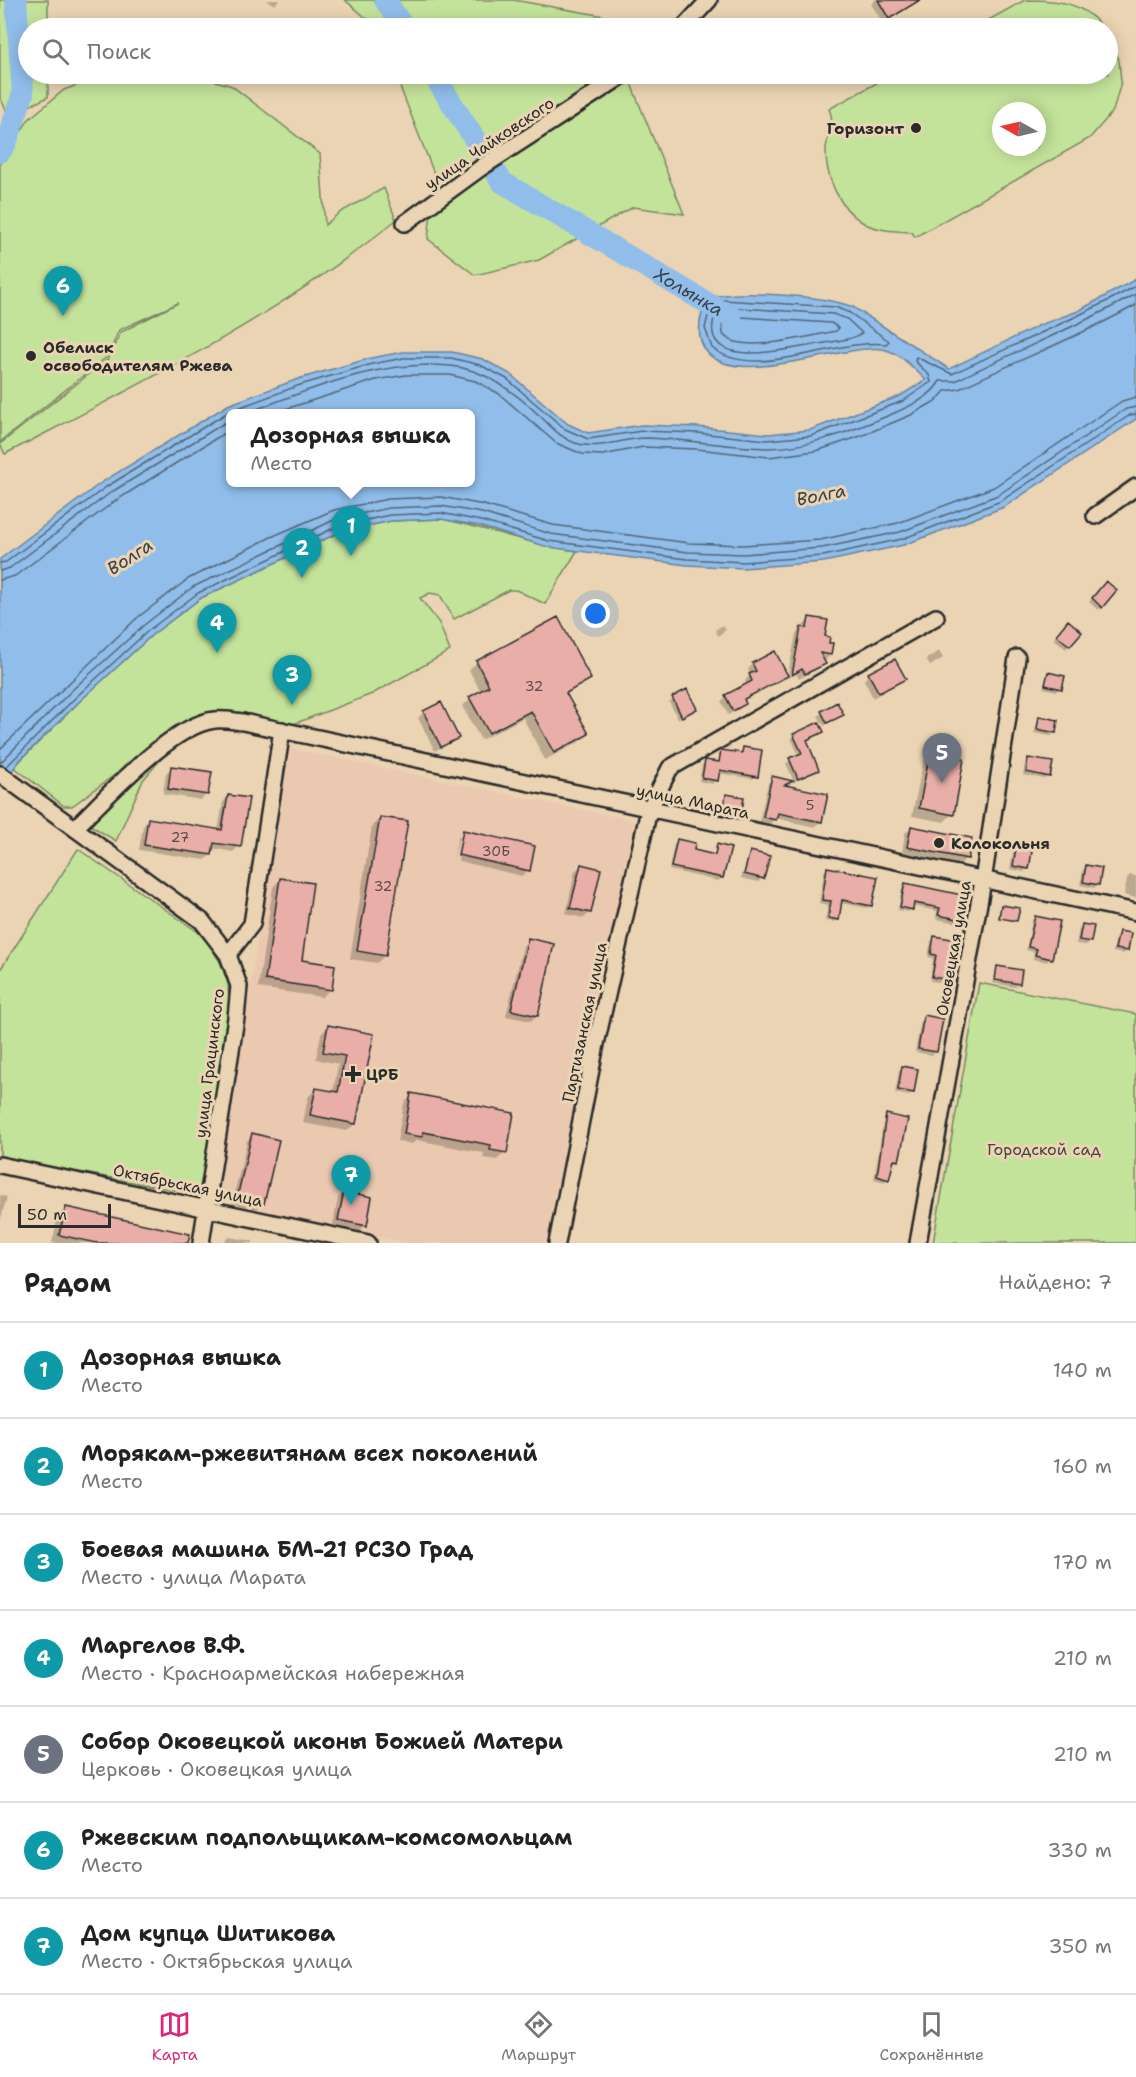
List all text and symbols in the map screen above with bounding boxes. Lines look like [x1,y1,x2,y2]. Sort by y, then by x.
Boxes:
search box [18,18,1118,84]
icon: search [39,35,72,68]
text: Поиск [87,37,151,66]
street label: улица Чайковского [421,92,558,195]
north arrow [992,102,1046,156]
place label: Горизонт [827,118,904,139]
marker: Горизонт [909,121,923,135]
water label: Холынка [649,262,728,322]
pin: 6 [44,266,82,316]
place label: Обелиск освободителям Ржева [43,337,233,376]
marker: Обелиск освободителям Ржева [24,349,38,363]
popup [226,409,475,487]
text: Дозорная вышка [250,421,451,450]
text: Место [250,450,312,476]
water label: Волга [794,478,848,512]
pin: 1 [332,506,370,556]
pin: 2 [282,528,322,578]
water label: Волга [103,533,157,581]
your location [581,599,610,628]
pin: 4 [198,604,236,653]
pin: 3 [272,656,312,705]
house number: 32 [525,677,543,695]
pin: 5 [922,734,962,783]
street label: улица Марата [634,779,751,824]
house number: 5 [806,796,814,814]
house number: 27 [171,828,189,846]
place label: Колокольня [951,833,1050,854]
marker: Колокольня [932,836,946,850]
house number: 30Б [482,842,510,860]
house number: 32 [374,877,392,895]
street label: Оковецкая улица [931,879,976,1018]
street label: Партизанская улица [557,940,612,1104]
street label: улица Грацинского [190,987,229,1139]
place label: ЦРБ [366,1064,398,1085]
marker: ЦРБ [344,1065,362,1083]
park label: Городской сад [987,1139,1101,1160]
pin: 7 [332,1156,370,1205]
street label: Октябрьская улица [111,1159,265,1212]
scale bar [18,1201,111,1228]
text: 50 m [27,1204,67,1225]
text: Рядом [24,1265,111,1300]
text: Найдено: 7 [999,1269,1112,1295]
text: Дозорная вышка [81,1343,281,1372]
text: 1 [39,1357,48,1383]
text: 140 m [1053,1357,1112,1383]
text: Место [81,1372,143,1398]
text: Морякам-ржевитянам всех поколений [81,1439,537,1468]
text: 2 [37,1453,51,1479]
text: 160 m [1053,1453,1112,1479]
text: Место [81,1468,143,1494]
text: Боевая машина БМ-21 РСЗО Град [81,1535,473,1564]
text: 3 [37,1549,51,1575]
text: 170 m [1053,1549,1112,1575]
text: Место · улица Марата [81,1564,306,1590]
text: Маргелов В.Ф. [81,1631,245,1660]
text: 4 [37,1645,51,1671]
text: 210 m [1053,1645,1112,1671]
text: Место · Красноармейская набережная [81,1660,465,1686]
text: Собор Оковецкой иконы Божией Матери [81,1727,563,1756]
text: 5 [37,1741,50,1767]
text: 210 m [1053,1741,1112,1767]
text: Церковь · Оковецкая улица [81,1756,352,1782]
text: Ржевским подпольщикам-комсомольцам [81,1823,572,1852]
text: 6 [37,1837,51,1863]
text: 330 m [1048,1837,1112,1863]
text: Место [81,1852,143,1878]
text: Дом купца Шитикова [81,1919,335,1948]
text: 7 [37,1933,51,1959]
text: 350 m [1048,1933,1112,1959]
text: Место · Октябрьская улица [81,1948,353,1974]
tab: Карта [152,2008,198,2065]
tab: Маршрут [501,2008,576,2065]
tab: Сохранённые [880,2008,984,2065]

